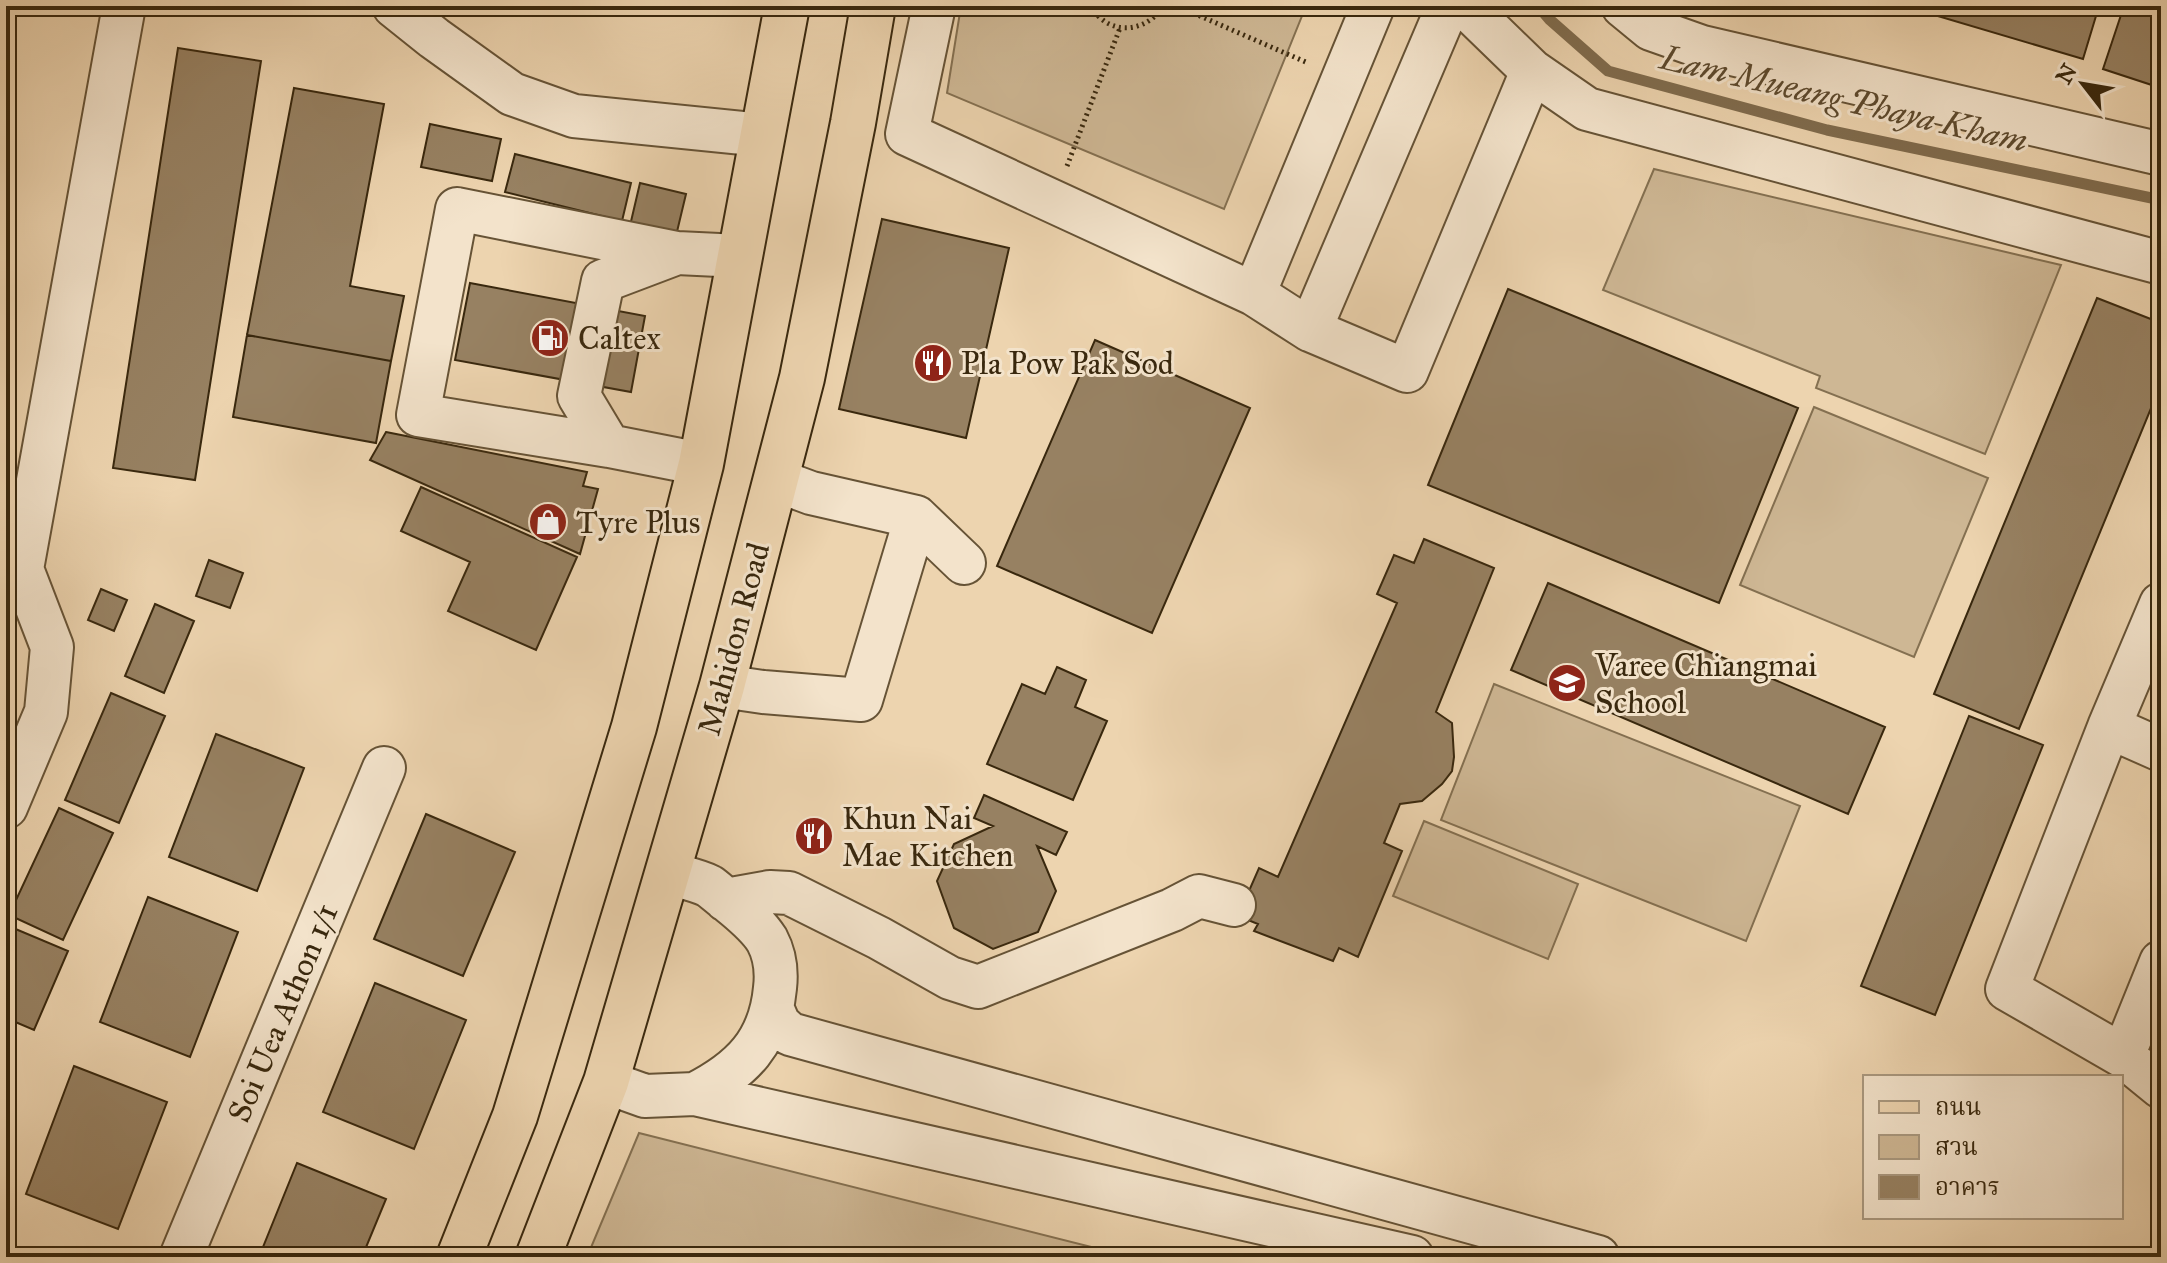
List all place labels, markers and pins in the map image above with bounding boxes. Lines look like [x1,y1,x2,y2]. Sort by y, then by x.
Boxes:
fuel station icon: Caltex [529,317,571,359]
place label: Caltex [578,319,661,358]
restaurant icon: Pla Pow Pak Sod [912,342,954,384]
place label: Pla Pow Pak Sod [961,344,1174,383]
shop icon: Tyre Plus [527,501,569,543]
place label: Tyre Plus [576,503,700,542]
place label: Varee Chiangmai School [1594,646,1817,722]
school or university icon: Varee Chiangmai School [1546,662,1588,704]
place label: Khun Nai Mae Kitchen [842,799,1013,875]
restaurant icon: Khun Nai Mae Kitchen [793,815,835,857]

